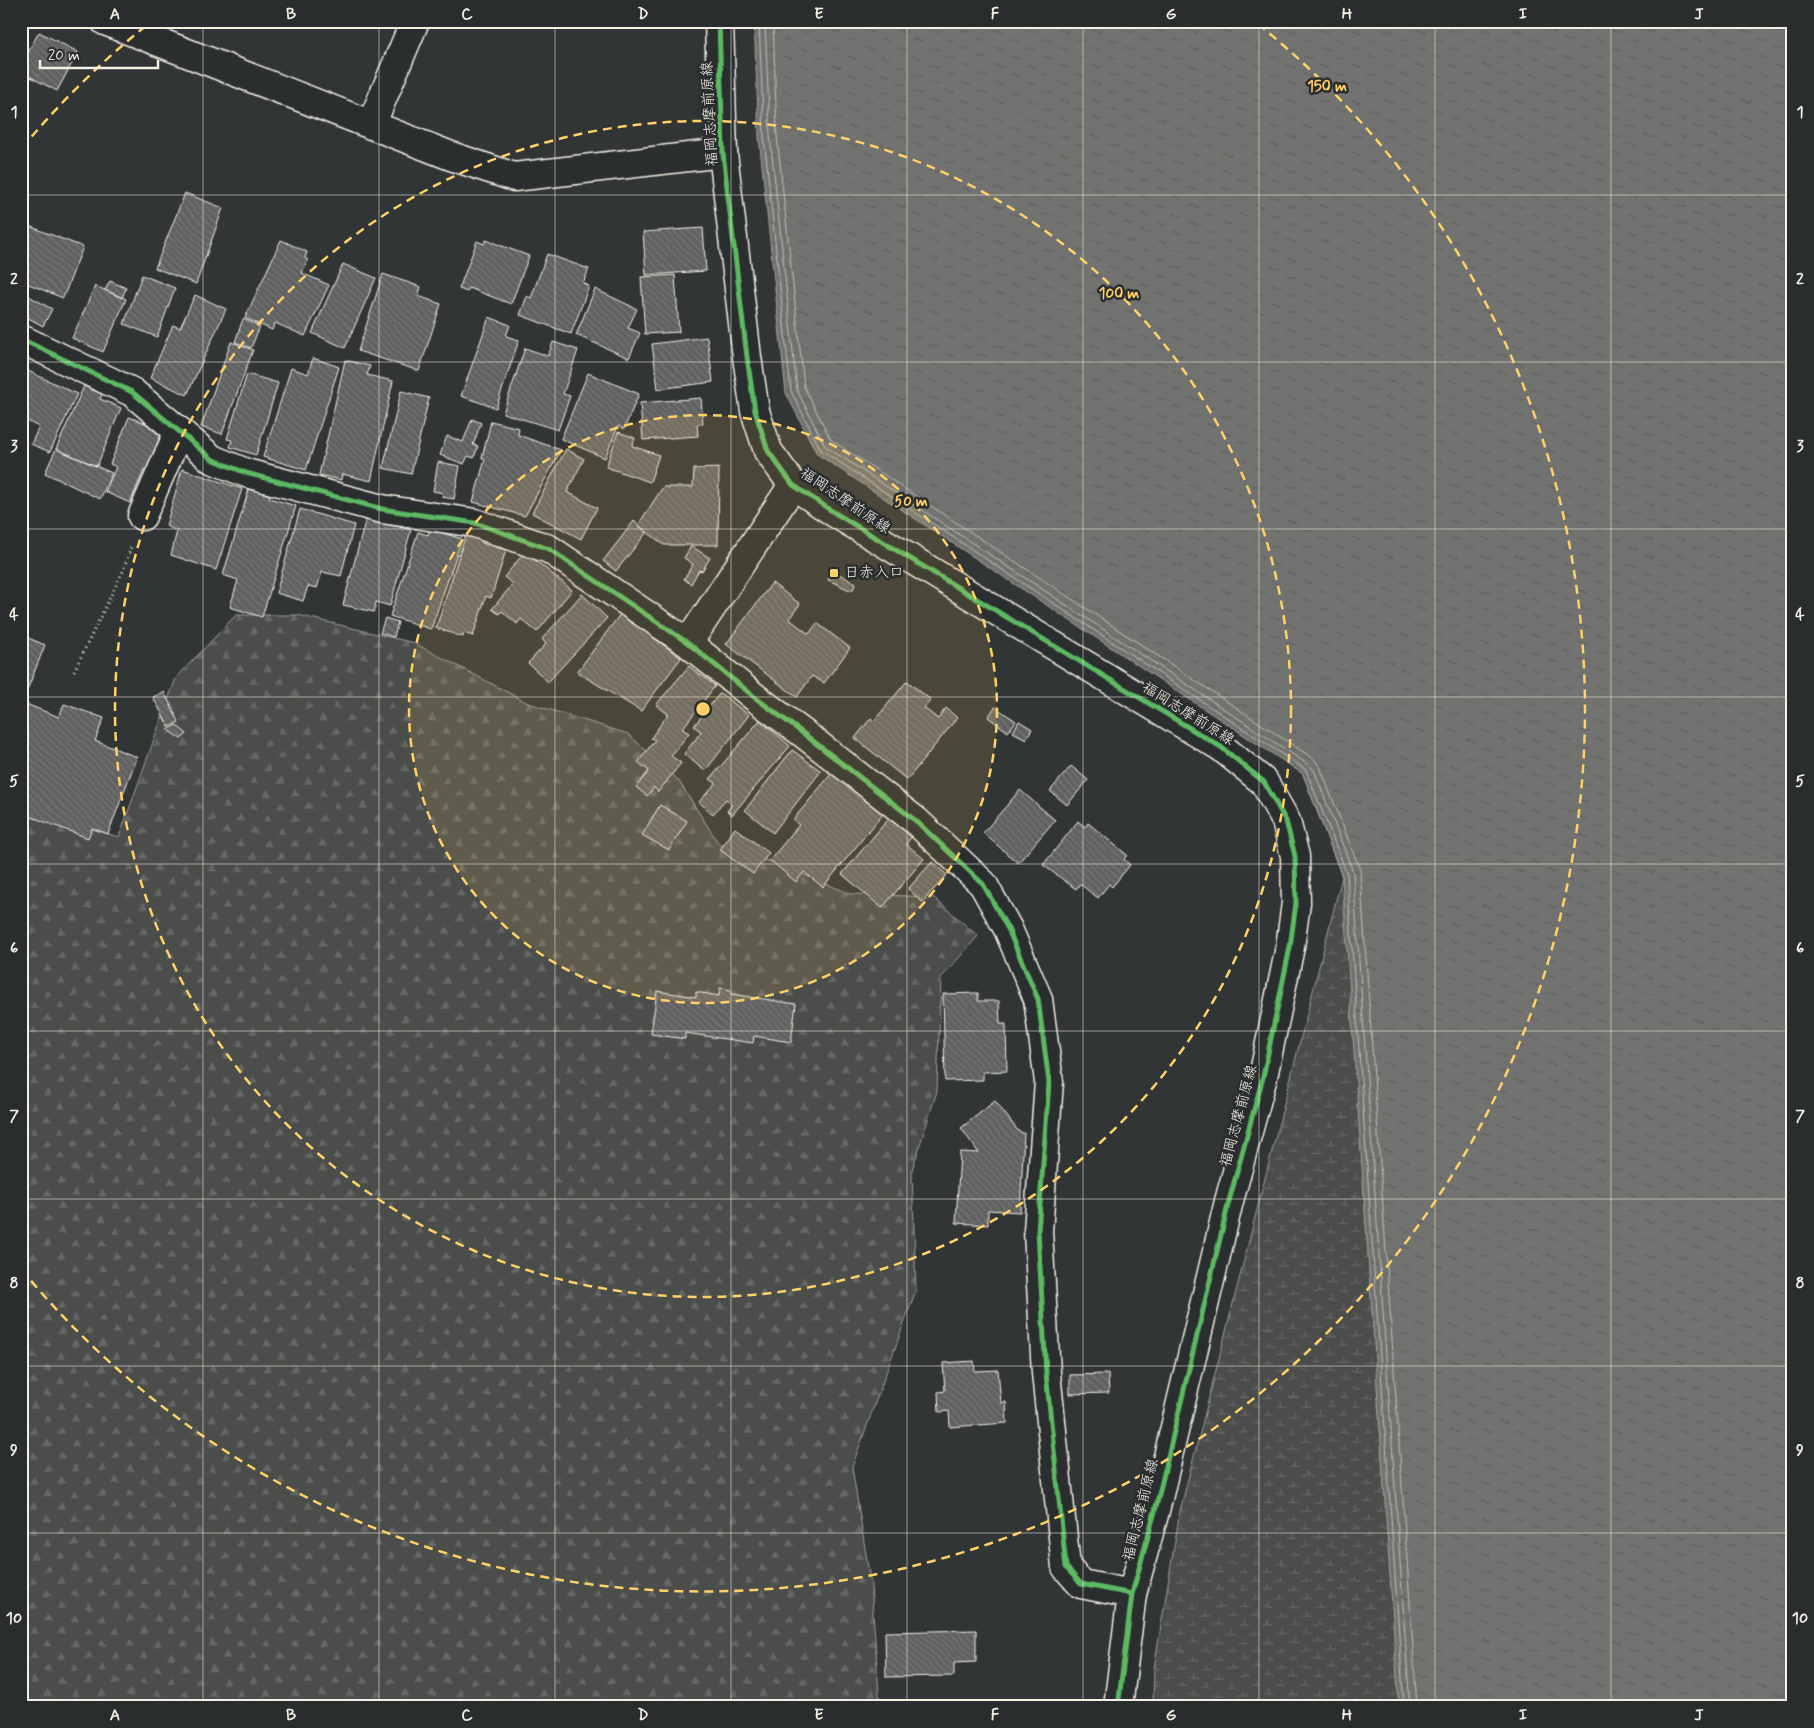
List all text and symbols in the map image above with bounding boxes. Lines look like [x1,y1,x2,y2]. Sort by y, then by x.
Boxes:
text: A [110,4,120,25]
text: B [286,4,296,25]
text: C [461,4,473,25]
text: D [637,4,649,25]
text: E [814,4,824,25]
text: F [991,4,1000,25]
text: G [1166,4,1177,25]
text: H [1342,4,1353,25]
text: I [1519,4,1528,25]
text: J [1694,4,1704,25]
scale bar [40,38,158,70]
text: 20 m [48,46,80,66]
street label: 福岡志摩前原線 [697,61,723,167]
text: 150 m [1307,77,1347,97]
text: 1 [10,102,18,123]
text: 1 [1796,102,1804,123]
text: 2 [10,269,18,290]
text: 2 [1796,269,1804,290]
text: 100 m [1099,284,1139,304]
text: 3 [10,436,18,457]
text: 3 [1796,436,1804,457]
street label: 福岡志摩前原線 [796,463,894,539]
text: 50 m [894,492,928,512]
place label: 日赤入口 [844,563,904,583]
marker: 日赤入口 [828,567,840,579]
text: 4 [9,604,19,625]
text: 4 [1795,604,1805,625]
street label: 福岡志摩前原線 [1138,678,1238,750]
centre of rings [694,700,712,718]
text: 5 [9,771,19,792]
text: 5 [1795,771,1805,792]
text: 6 [10,938,18,959]
text: 6 [1796,938,1804,959]
street label: 福岡志摩前原線 [1216,1063,1262,1169]
text: 7 [9,1106,19,1127]
text: 7 [1795,1106,1805,1127]
text: 8 [9,1273,19,1294]
text: 8 [1795,1273,1805,1294]
text: 9 [10,1440,18,1461]
text: 9 [1796,1440,1804,1461]
street label: 福岡志摩前原線 [1119,1457,1163,1563]
text: 10 [6,1608,22,1629]
text: 10 [1792,1608,1808,1629]
text: A [110,1705,120,1726]
text: B [286,1705,296,1726]
text: C [461,1705,473,1726]
text: D [637,1705,649,1726]
text: E [814,1705,824,1726]
text: F [991,1705,1000,1726]
text: G [1166,1705,1177,1726]
text: H [1342,1705,1353,1726]
text: I [1519,1705,1528,1726]
text: J [1694,1705,1704,1726]

